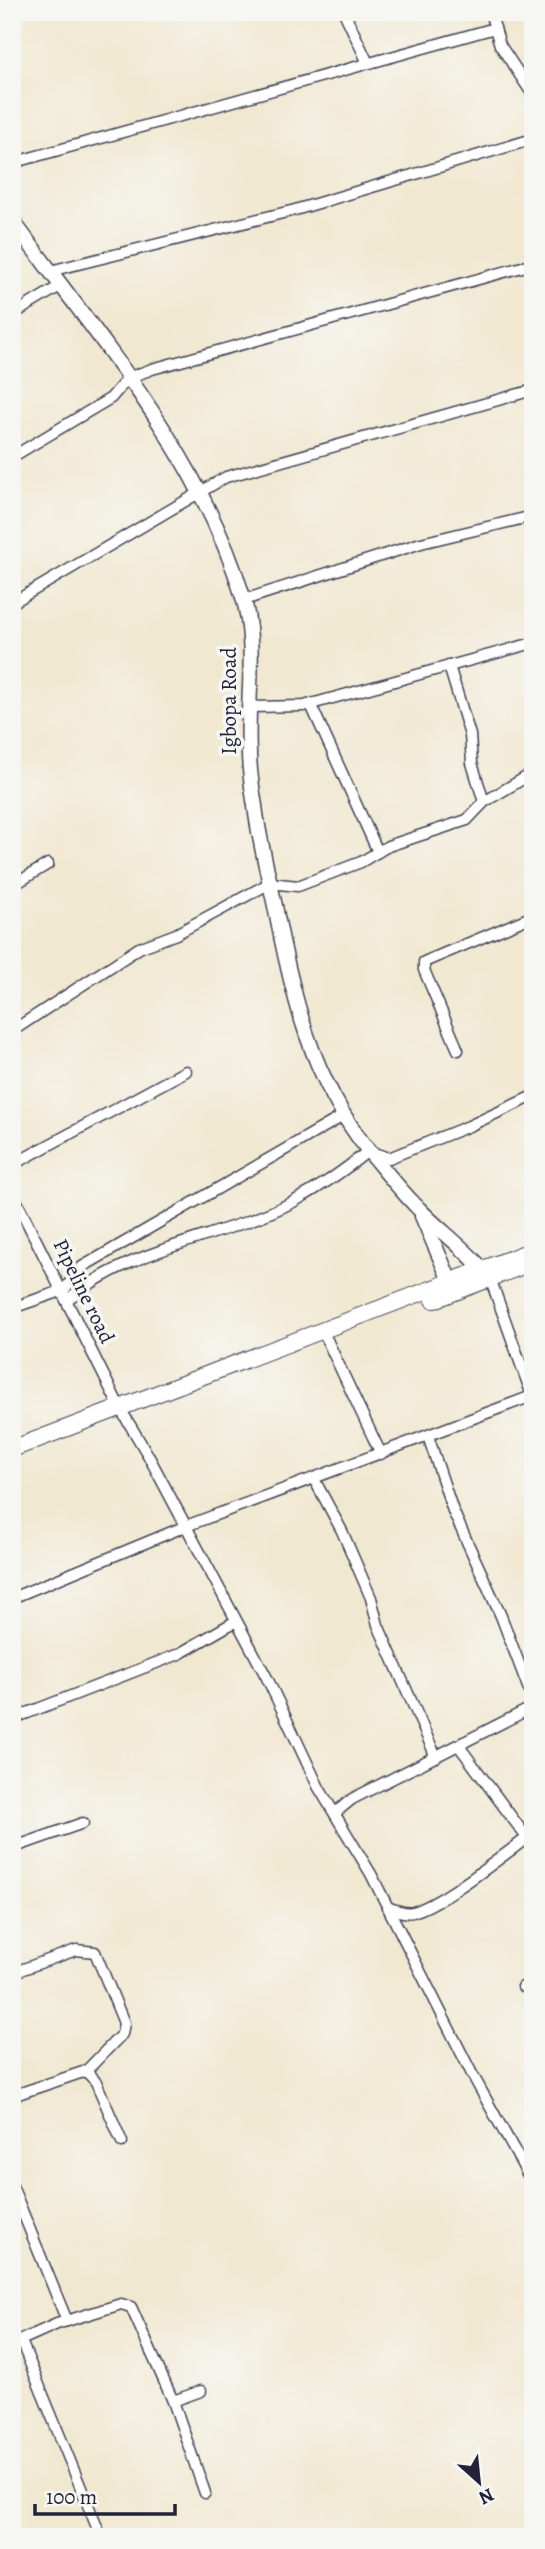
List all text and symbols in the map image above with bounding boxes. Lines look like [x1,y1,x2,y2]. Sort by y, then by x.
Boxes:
street label: Igbopa Road [215,646,243,755]
street label: Pipeline road [47,1234,122,1349]
north arrow [444,2448,514,2518]
scale bar [35,2472,175,2516]
text: N [474,2482,498,2511]
text: 100 m [46,2483,97,2511]

